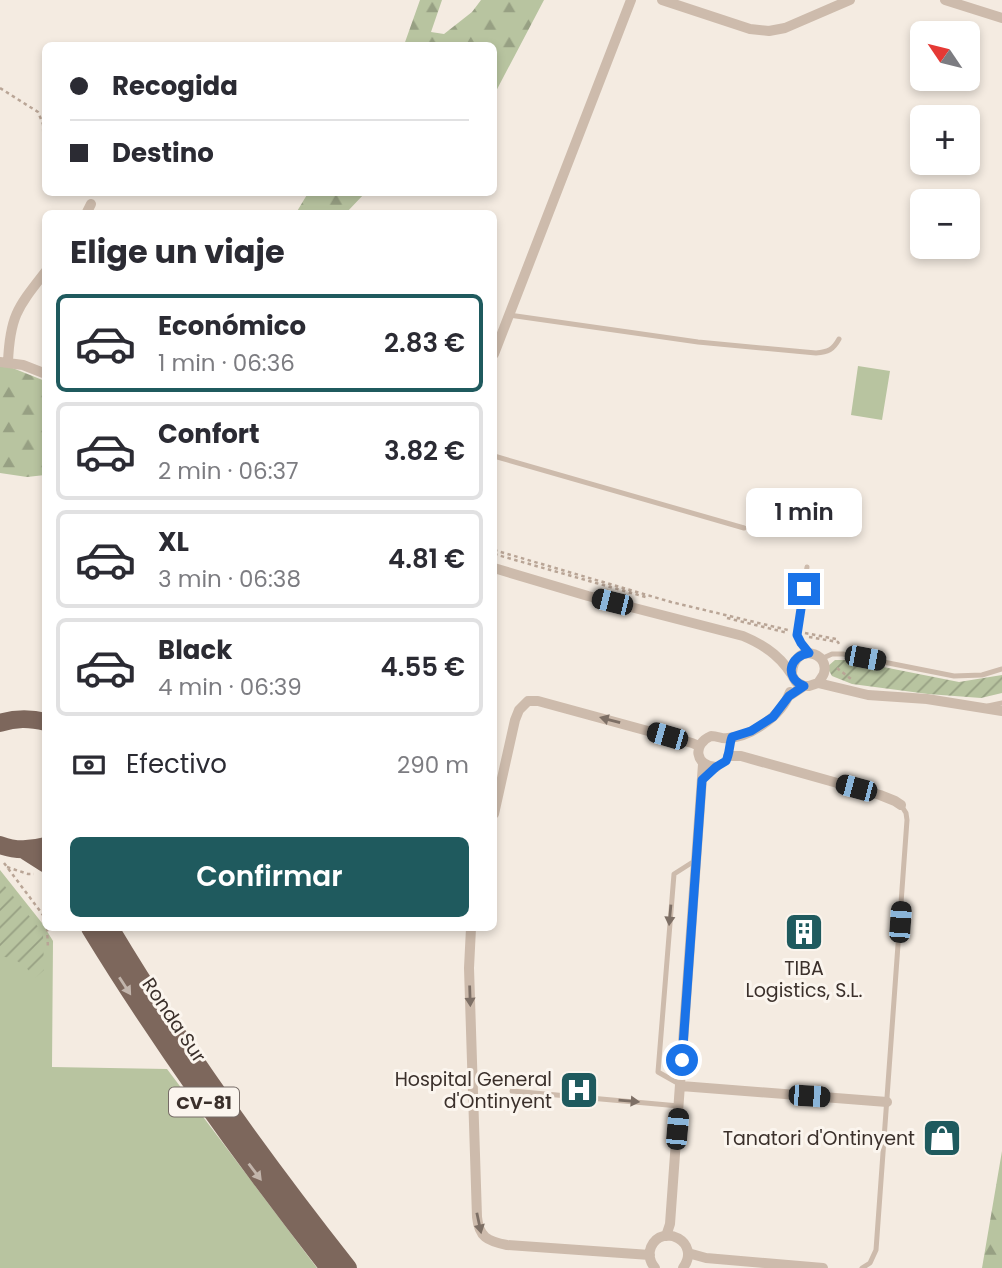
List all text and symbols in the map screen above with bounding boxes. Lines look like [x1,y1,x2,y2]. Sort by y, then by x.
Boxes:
north arrow [910,21,980,91]
map controls [910,21,980,259]
text: Recogida [112,68,238,104]
button: + [910,105,980,175]
text: Destino [112,135,214,171]
button: − [910,189,980,259]
text: Elige un viaje [70,229,285,274]
text: Económico [158,308,306,344]
icon: car [74,312,137,375]
text: 2.83 € [384,325,465,361]
text: 1 min · 06:36 [158,347,295,379]
text: Confort [158,416,260,452]
icon: car [74,420,137,483]
text: 3.82 € [384,433,465,469]
text: 2 min · 06:37 [158,455,299,487]
callout: 1 min [746,488,862,536]
text: 1 min [774,496,834,528]
text: XL [158,524,189,560]
icon: car [74,528,137,591]
text: 4.81 € [388,541,465,577]
text: 3 min · 06:38 [158,563,301,595]
route end [788,573,820,605]
car [590,587,635,617]
text: Black [158,632,232,668]
icon: car [74,636,137,699]
car [843,644,888,672]
text: 4.55 € [381,649,465,685]
text: 4 min · 06:39 [158,671,302,703]
one-way arrow [599,714,621,725]
car [644,720,691,752]
icon: cash [70,746,108,784]
text: Efectivo [126,746,227,782]
text: 290 m [397,749,469,781]
car [833,772,880,804]
button: Confirmar [70,837,469,917]
car [889,900,912,944]
one-way arrow [664,904,675,926]
building icon: TIBA Logistics, S.L. [783,911,825,953]
place label: TIBA Logistics, S.L. [745,955,863,1004]
street label: Ronda Sur [136,972,212,1068]
one-way arrow [119,976,132,995]
one-way arrow [464,985,476,1007]
route start [666,1044,698,1076]
place label: Hospital General d'Ontinyent [395,1066,552,1115]
hospital icon: Hospital General d'Ontinyent [558,1069,600,1111]
car [788,1084,831,1108]
road number: CV-81 [169,1087,239,1116]
one-way arrow [618,1096,640,1107]
car [665,1107,690,1151]
shop icon: Tanatori d'Ontinyent [921,1117,963,1159]
place label: Tanatori d'Ontinyent [723,1125,915,1152]
one-way arrow [248,1163,263,1181]
one-way arrow [474,1212,485,1234]

